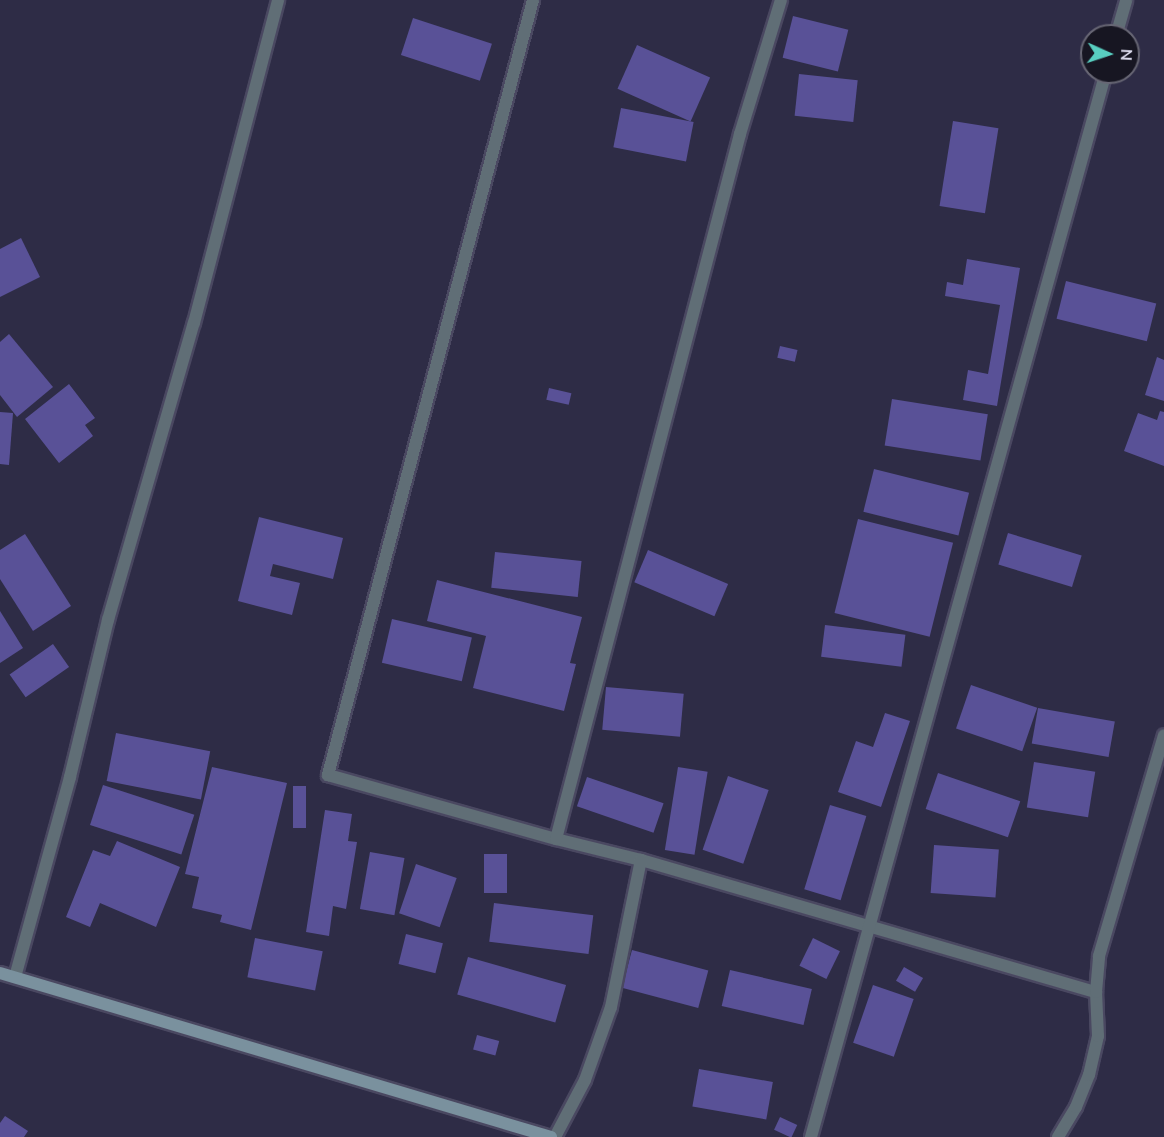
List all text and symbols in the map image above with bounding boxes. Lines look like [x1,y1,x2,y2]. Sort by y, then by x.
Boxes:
north arrow [1080,24,1140,84]
text: N [1115,48,1137,61]

